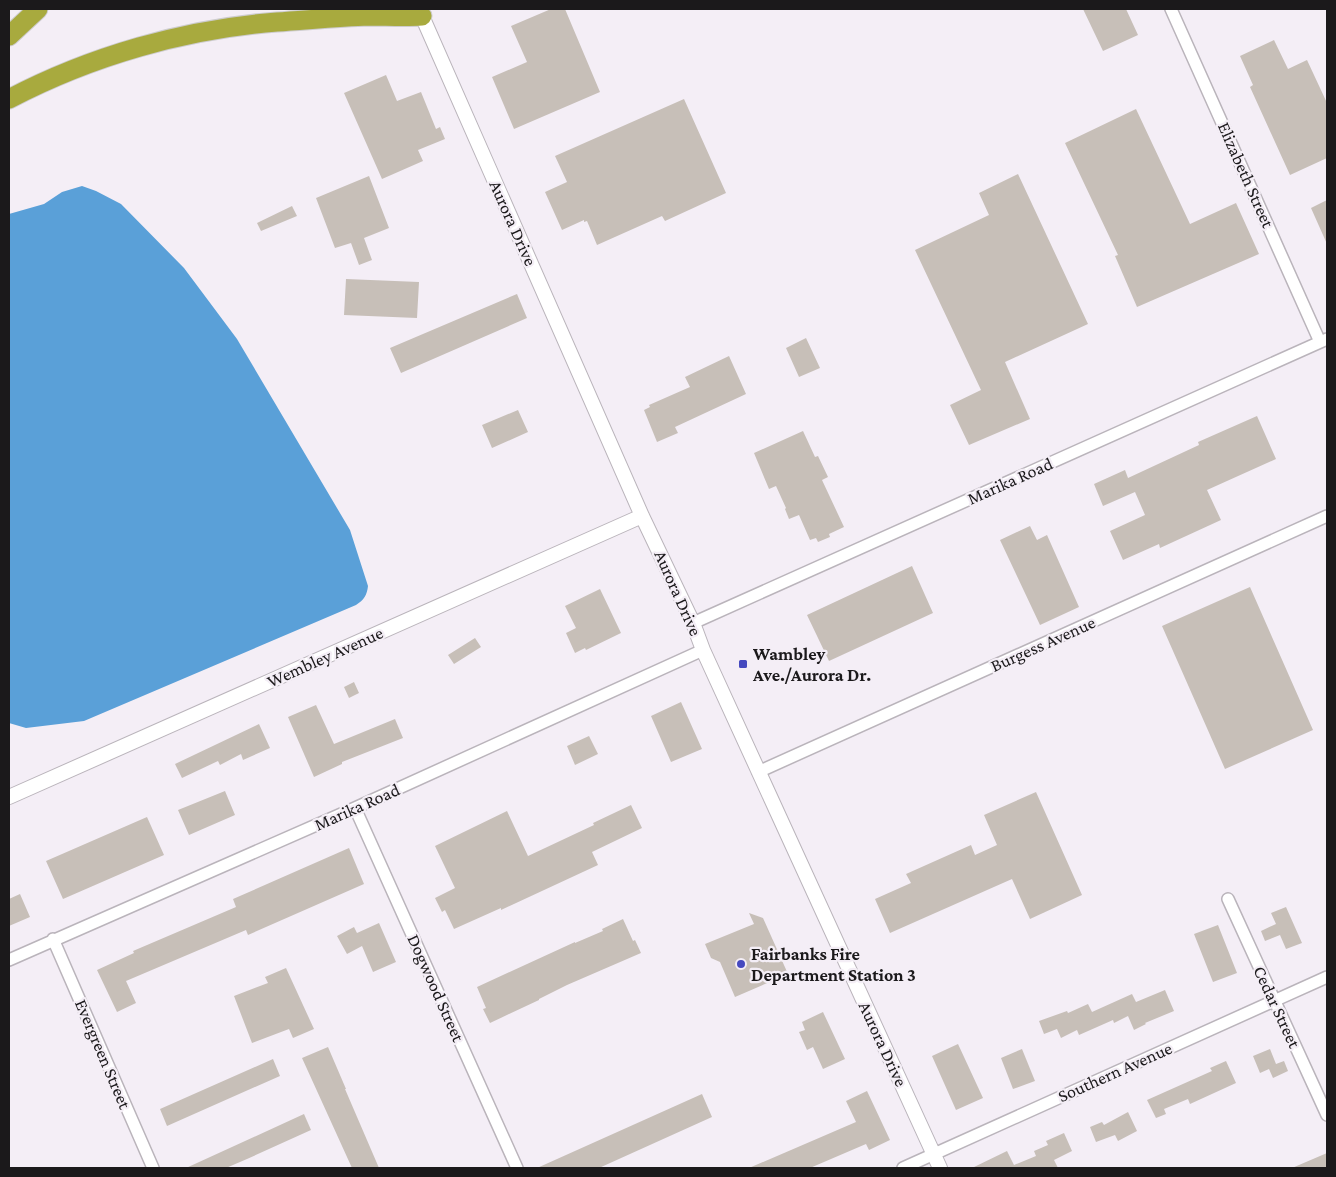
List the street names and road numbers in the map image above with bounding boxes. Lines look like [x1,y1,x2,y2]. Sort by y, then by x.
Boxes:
street label: Elizabeth Street [1214,119,1279,232]
street label: Aurora Drive [485,177,541,269]
street label: Marika Road [964,453,1056,509]
street label: Aurora Drive [650,547,706,639]
street label: Burgess Avenue [988,612,1099,676]
street label: Wembley Avenue [264,622,386,691]
street label: Marika Road [311,779,403,835]
street label: Dogwood Street [403,931,469,1046]
street label: Cedar Street [1249,963,1305,1052]
street label: Evergreen Street [71,996,136,1113]
street label: Aurora Drive [855,998,911,1090]
street label: Southern Avenue [1055,1038,1175,1106]

